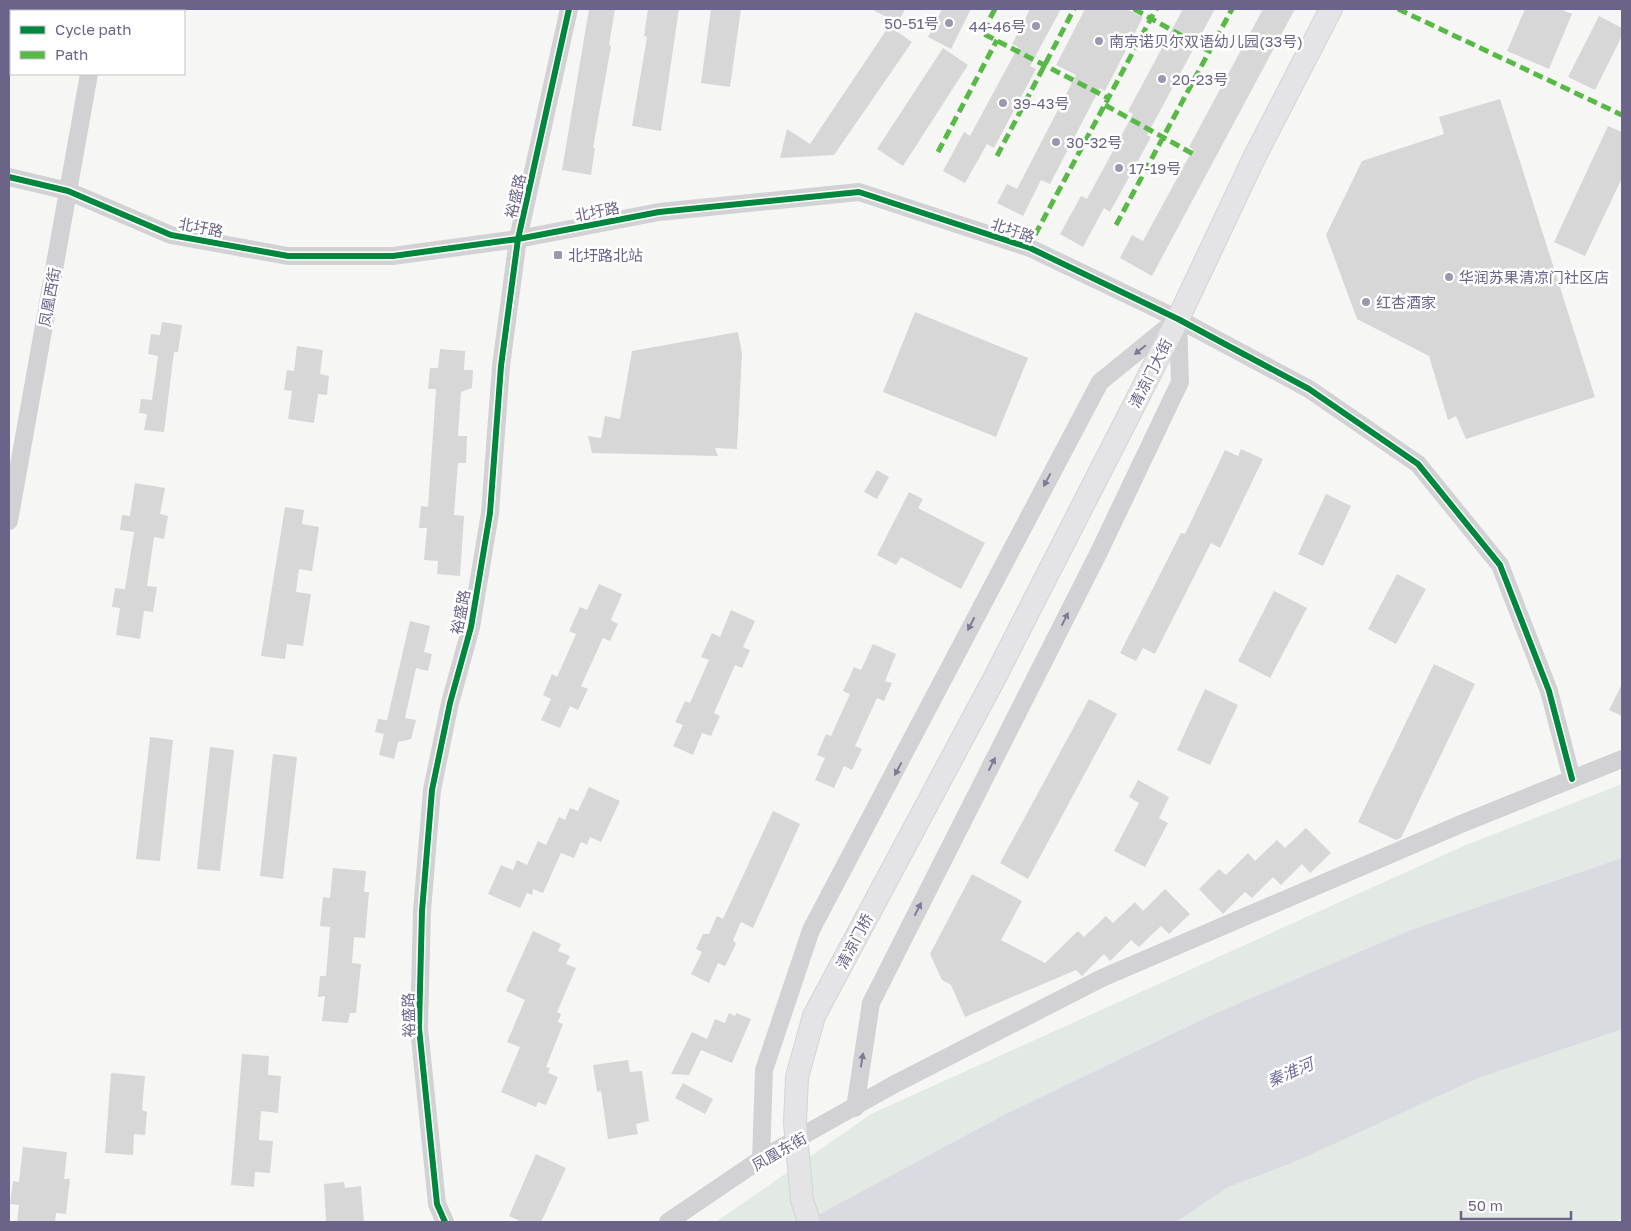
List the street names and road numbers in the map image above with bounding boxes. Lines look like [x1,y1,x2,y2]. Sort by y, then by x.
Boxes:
street label: 裕盛路 [501,172,529,220]
street label: 北圩路 [573,198,621,224]
street label: 北圩路 [177,214,225,240]
street label: 北圩路 [989,214,1037,246]
street label: 凤凰西街 [35,266,63,328]
street label: 清凉门大街 [1125,335,1175,411]
street label: 裕盛路 [447,588,473,636]
street label: 清凉门桥 [832,910,876,972]
street label: 裕盛路 [399,992,417,1038]
street label: 凤凰东街 [749,1128,809,1174]

